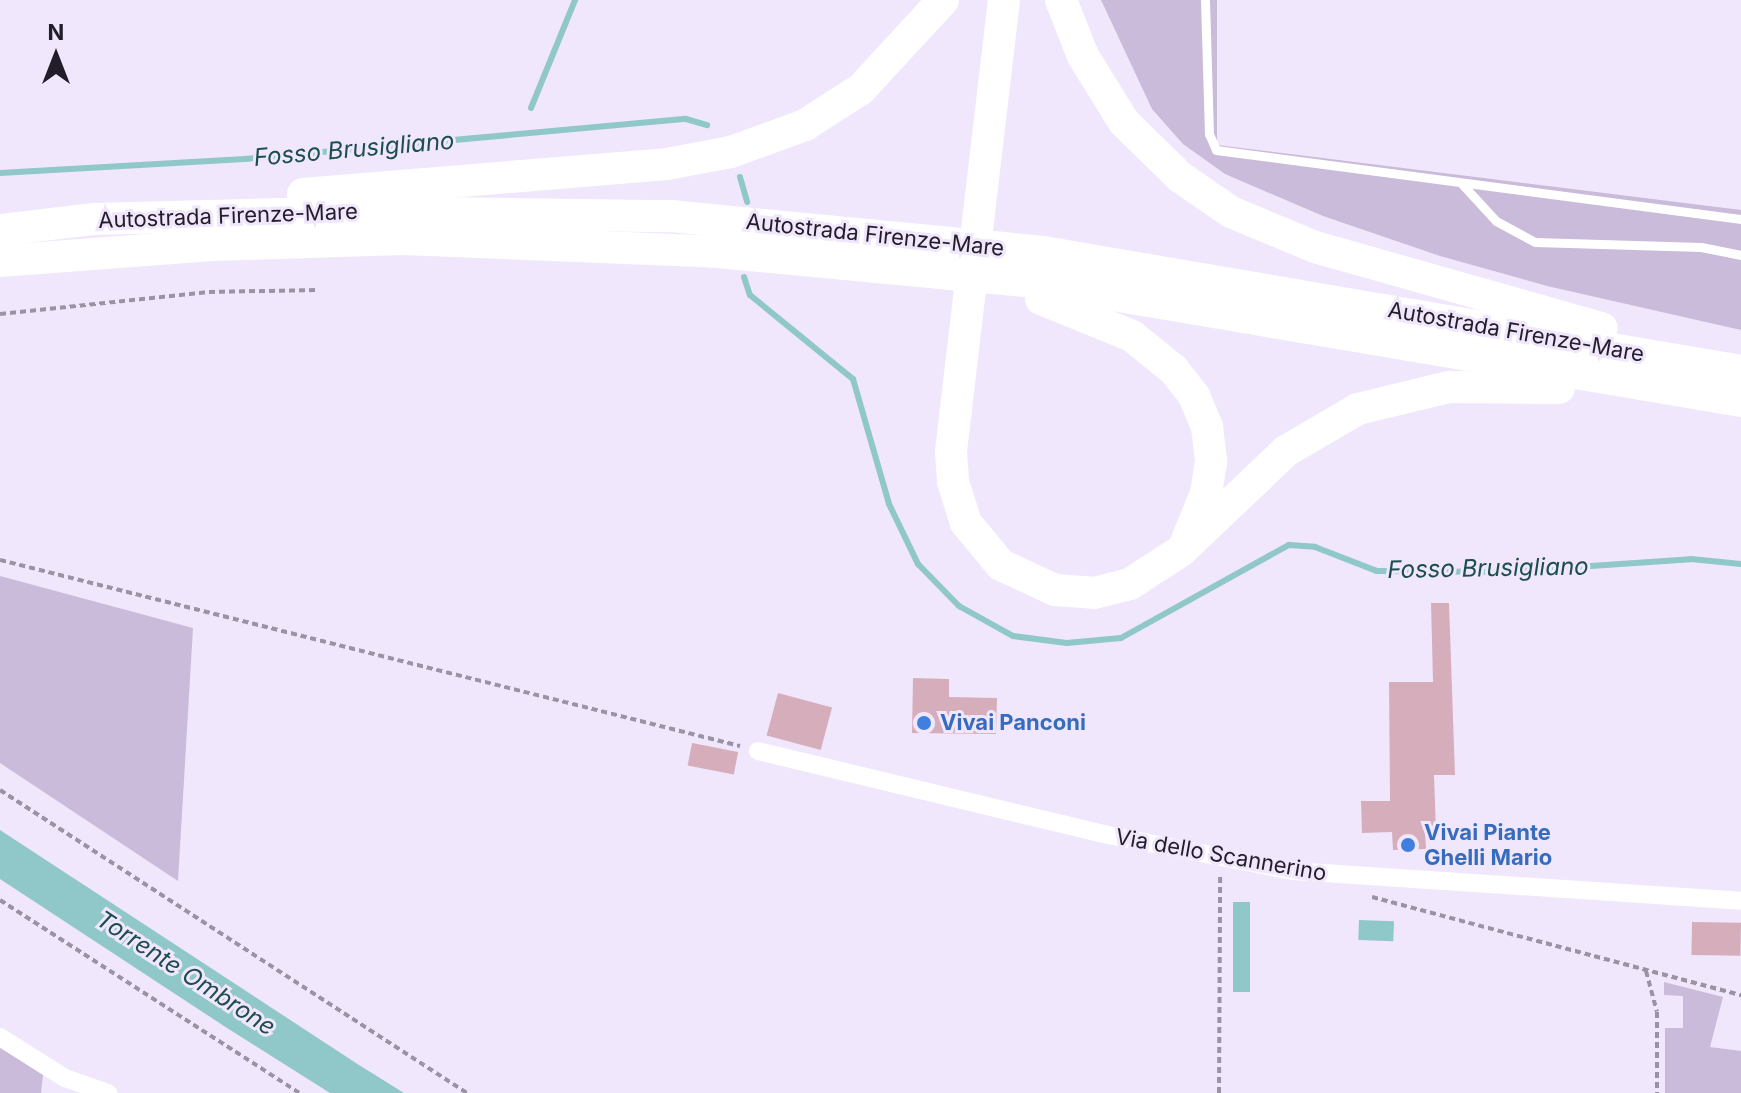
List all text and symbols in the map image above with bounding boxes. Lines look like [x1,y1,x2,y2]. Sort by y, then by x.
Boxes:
north arrow [16,16,96,96]
text: N [48,19,64,45]
water label: Fosso Brusigliano [253,126,455,172]
street label: Autostrada Firenze-Mare [98,198,358,234]
street label: Autostrada Firenze-Mare [745,208,1005,262]
street label: Autostrada Firenze-Mare [1386,296,1646,368]
water label: Fosso Brusigliano [1387,552,1589,584]
place label: Vivai Panconi [940,710,1086,736]
marker: Vivai Panconi [915,714,933,732]
place label: Vivai Piante Ghelli Mario [1424,819,1552,870]
street label: Via dello Scannerino [1114,823,1328,887]
marker: Vivai Piante Ghelli Mario [1399,836,1417,854]
water label: Torrente Ombrone [91,904,281,1042]

